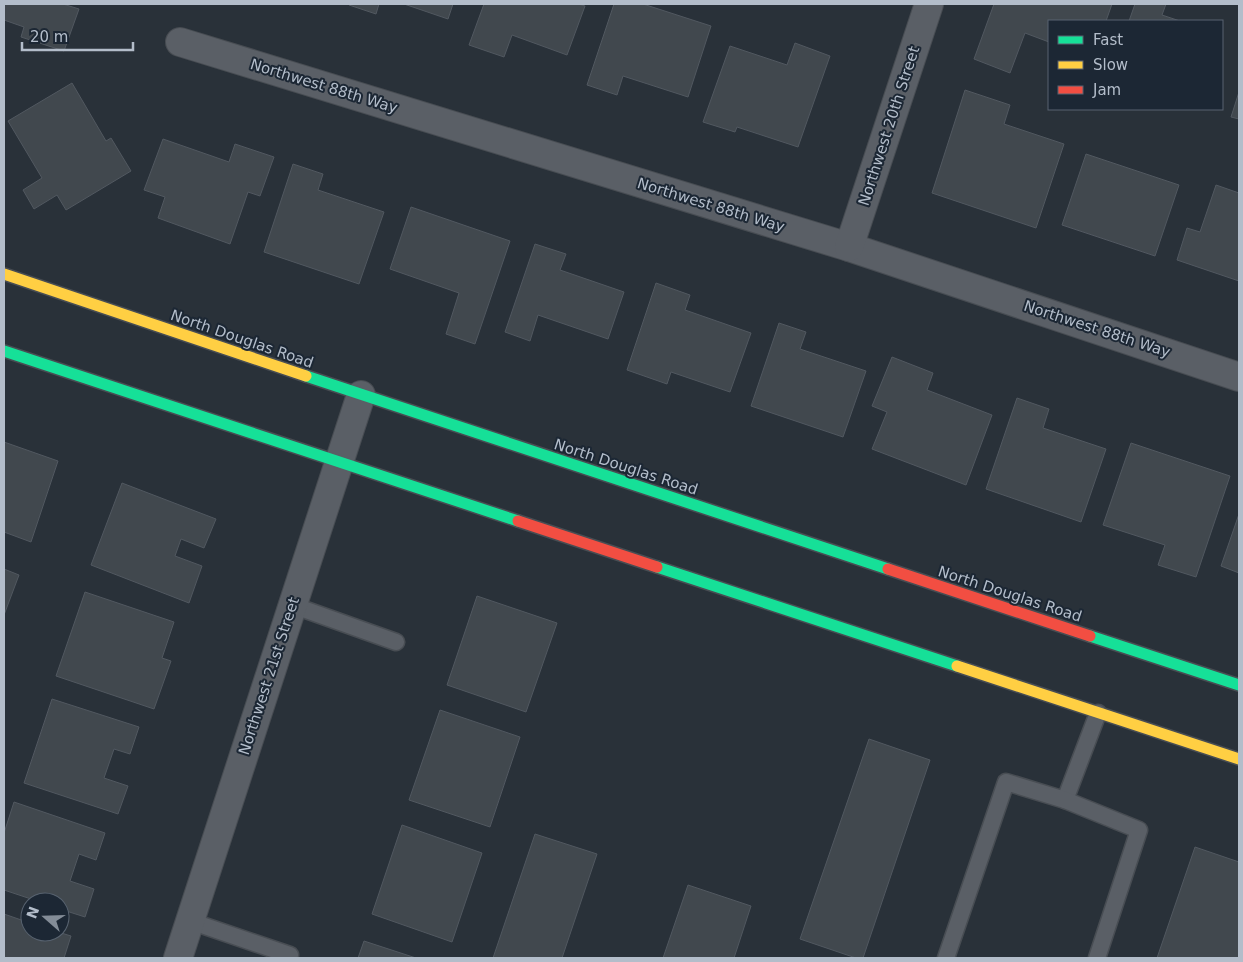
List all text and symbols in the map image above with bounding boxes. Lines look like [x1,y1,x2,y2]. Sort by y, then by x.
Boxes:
scale bar [22,20,134,52]
legend [1048,20,1223,110]
text: 20 m [30,28,68,46]
text: Fast [1093,31,1123,49]
street label: Northwest 20th Street [855,44,923,208]
street label: Northwest 88th Way [248,55,400,117]
text: Slow [1093,56,1128,74]
text: Jam [1092,81,1121,99]
street label: Northwest 88th Way [635,174,787,236]
street label: Northwest 88th Way [1021,297,1173,361]
street label: North Douglas Road [168,306,316,372]
street label: North Douglas Road [552,435,700,499]
street label: North Douglas Road [936,562,1084,626]
street label: Northwest 21st Street [235,595,303,757]
north arrow [20,892,70,942]
text: N [23,904,42,921]

